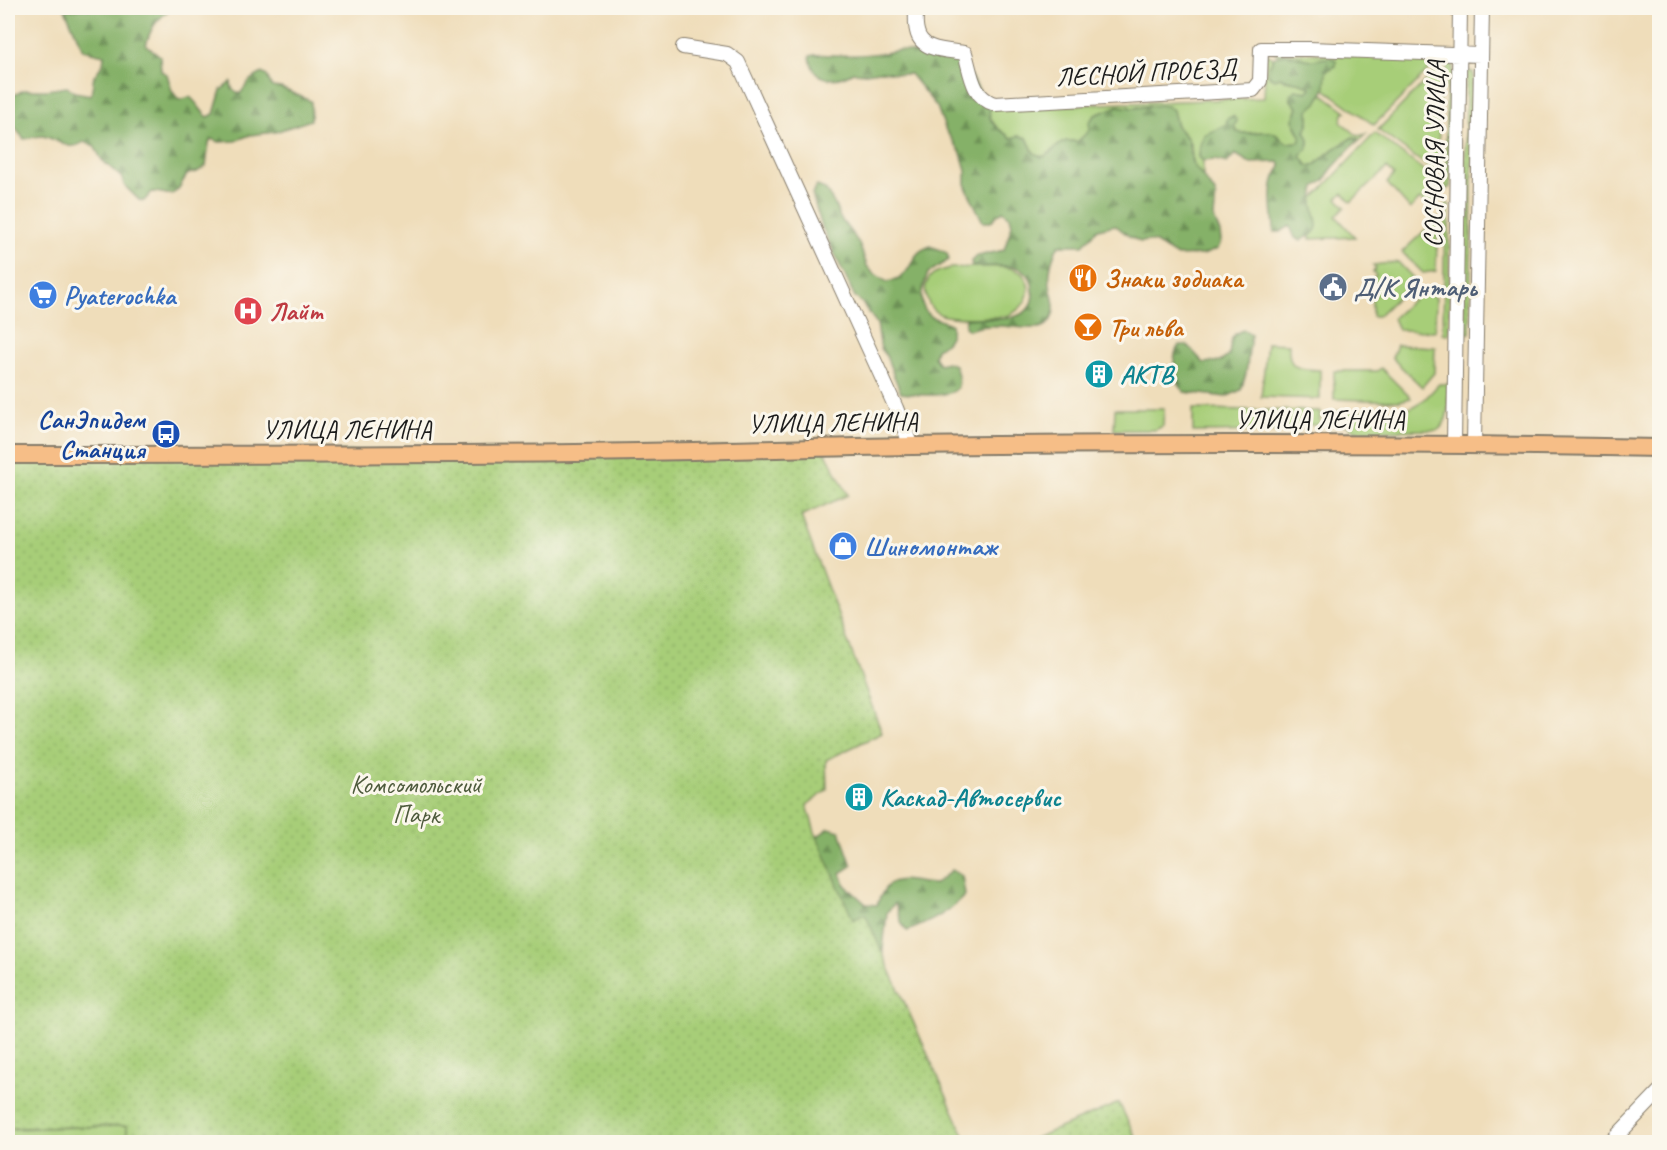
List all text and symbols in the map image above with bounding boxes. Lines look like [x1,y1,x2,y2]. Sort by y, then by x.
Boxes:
street label: ЛЕСНОЙ ПРОЕЗД [1055,51,1239,94]
street label: СОСНОВАЯ УЛИЦА [1416,58,1453,248]
restaurant icon: Знаки зодиака [1067,262,1099,294]
place label: Знаки зодиака [1104,262,1245,295]
public building icon: Д/К Янтарь [1317,271,1349,303]
place label: Д/К Янтарь [1354,271,1479,304]
supermarket icon: Pyaterochka [27,279,59,311]
place label: Pyaterochka [64,279,178,312]
hospital icon: Лайт [232,295,264,327]
place label: Лайт [269,295,324,328]
bar icon: Три льва [1072,311,1104,343]
place label: Три льва [1109,311,1185,344]
building icon: АКТВ [1083,358,1115,390]
place label: АКТВ [1120,358,1176,391]
place label: СанЭпидем Станция [38,403,147,466]
street label: УЛИЦА ЛЕНИНА [1235,403,1406,436]
street label: УЛИЦА ЛЕНИНА [748,405,919,440]
street label: УЛИЦА ЛЕНИНА [262,413,433,446]
bus stop icon: СанЭпидем Станция [150,418,182,450]
shop icon: Шиномонтаж [827,530,859,562]
place label: Шиномонтаж [864,530,999,563]
park label: Комсомольский Парк [351,768,484,831]
building icon: Каскад-Автосервис [843,781,875,813]
place label: Каскад-Автосервис [880,781,1062,814]

